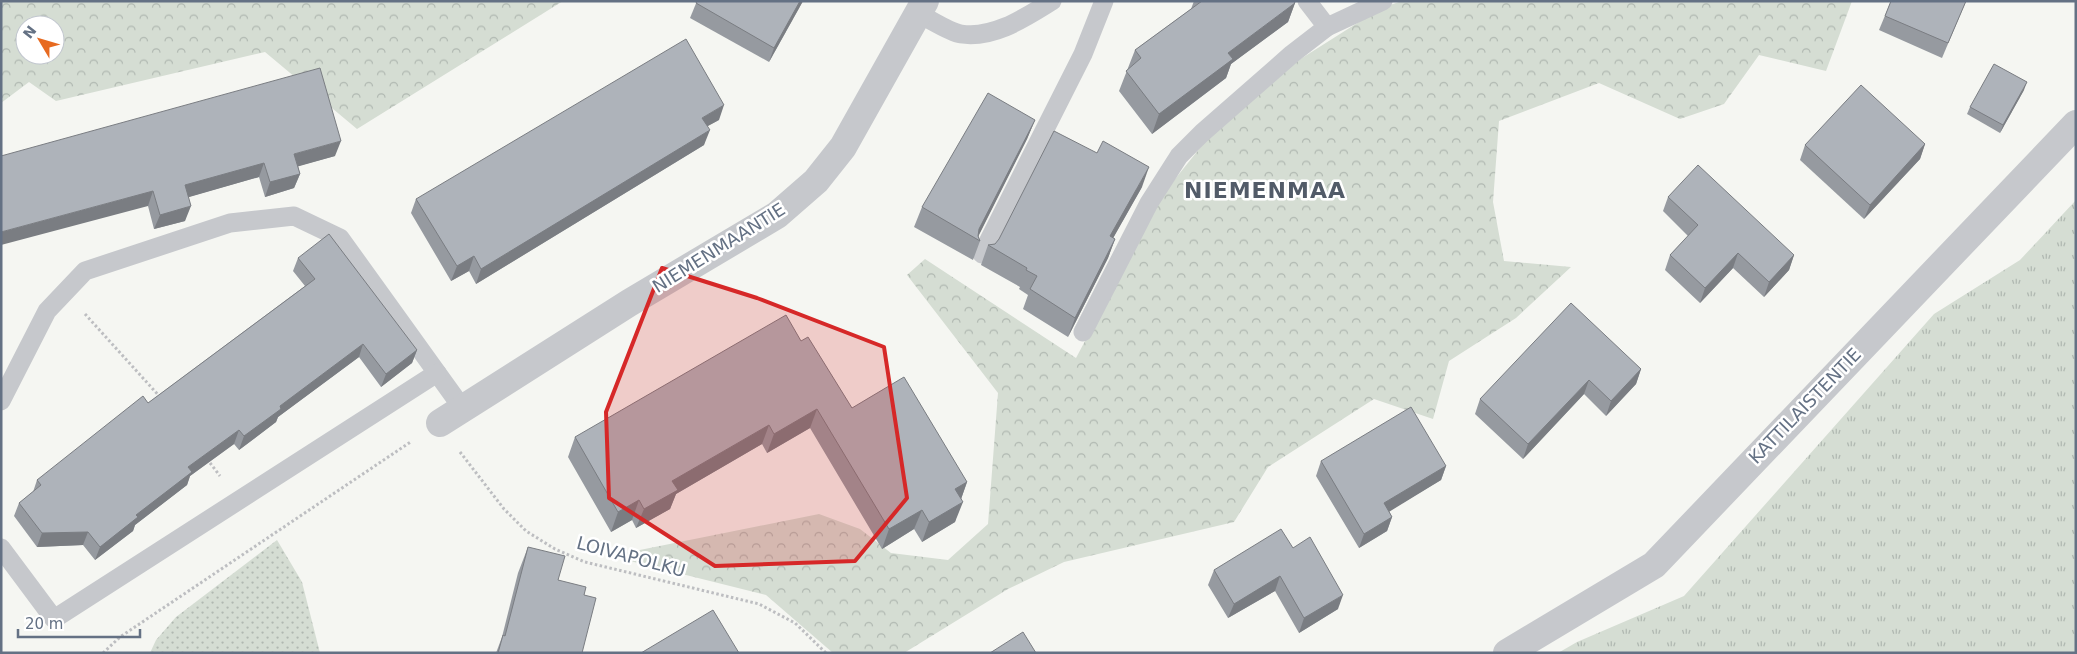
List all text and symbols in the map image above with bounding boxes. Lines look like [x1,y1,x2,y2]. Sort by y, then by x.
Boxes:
north arrow [15,15,65,65]
text: N [20,22,40,42]
district label: NIEMENMAA [1184,178,1346,203]
street label: NIEMENMAANTIE [649,198,789,297]
street label: KATTILAISTENTIE [1744,344,1865,468]
street label: LOIVAPOLKU [574,532,688,581]
scale bar [18,606,140,638]
text: 20 m [25,615,63,633]

